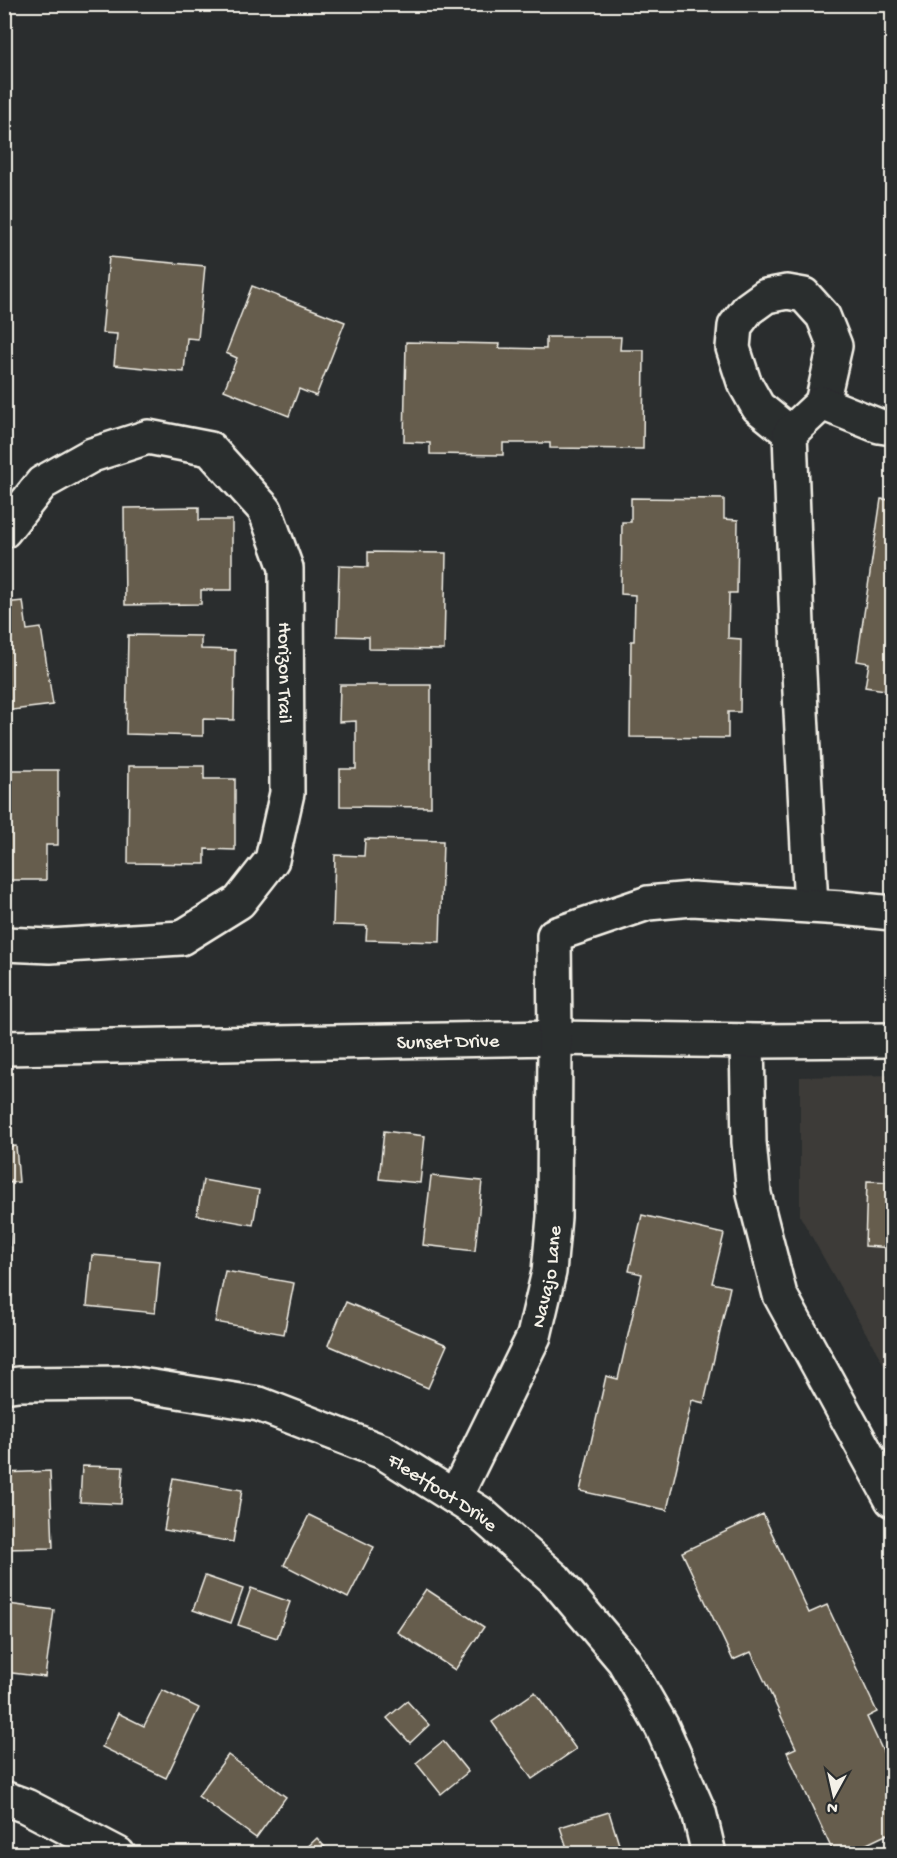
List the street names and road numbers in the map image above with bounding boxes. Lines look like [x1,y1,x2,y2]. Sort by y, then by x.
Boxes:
street label: Horizon Trail [271,622,295,723]
street label: Sunset Drive [397,1031,500,1056]
street label: Navajo Lane [528,1224,568,1331]
street label: Fleetfoot Drive [382,1449,502,1539]

